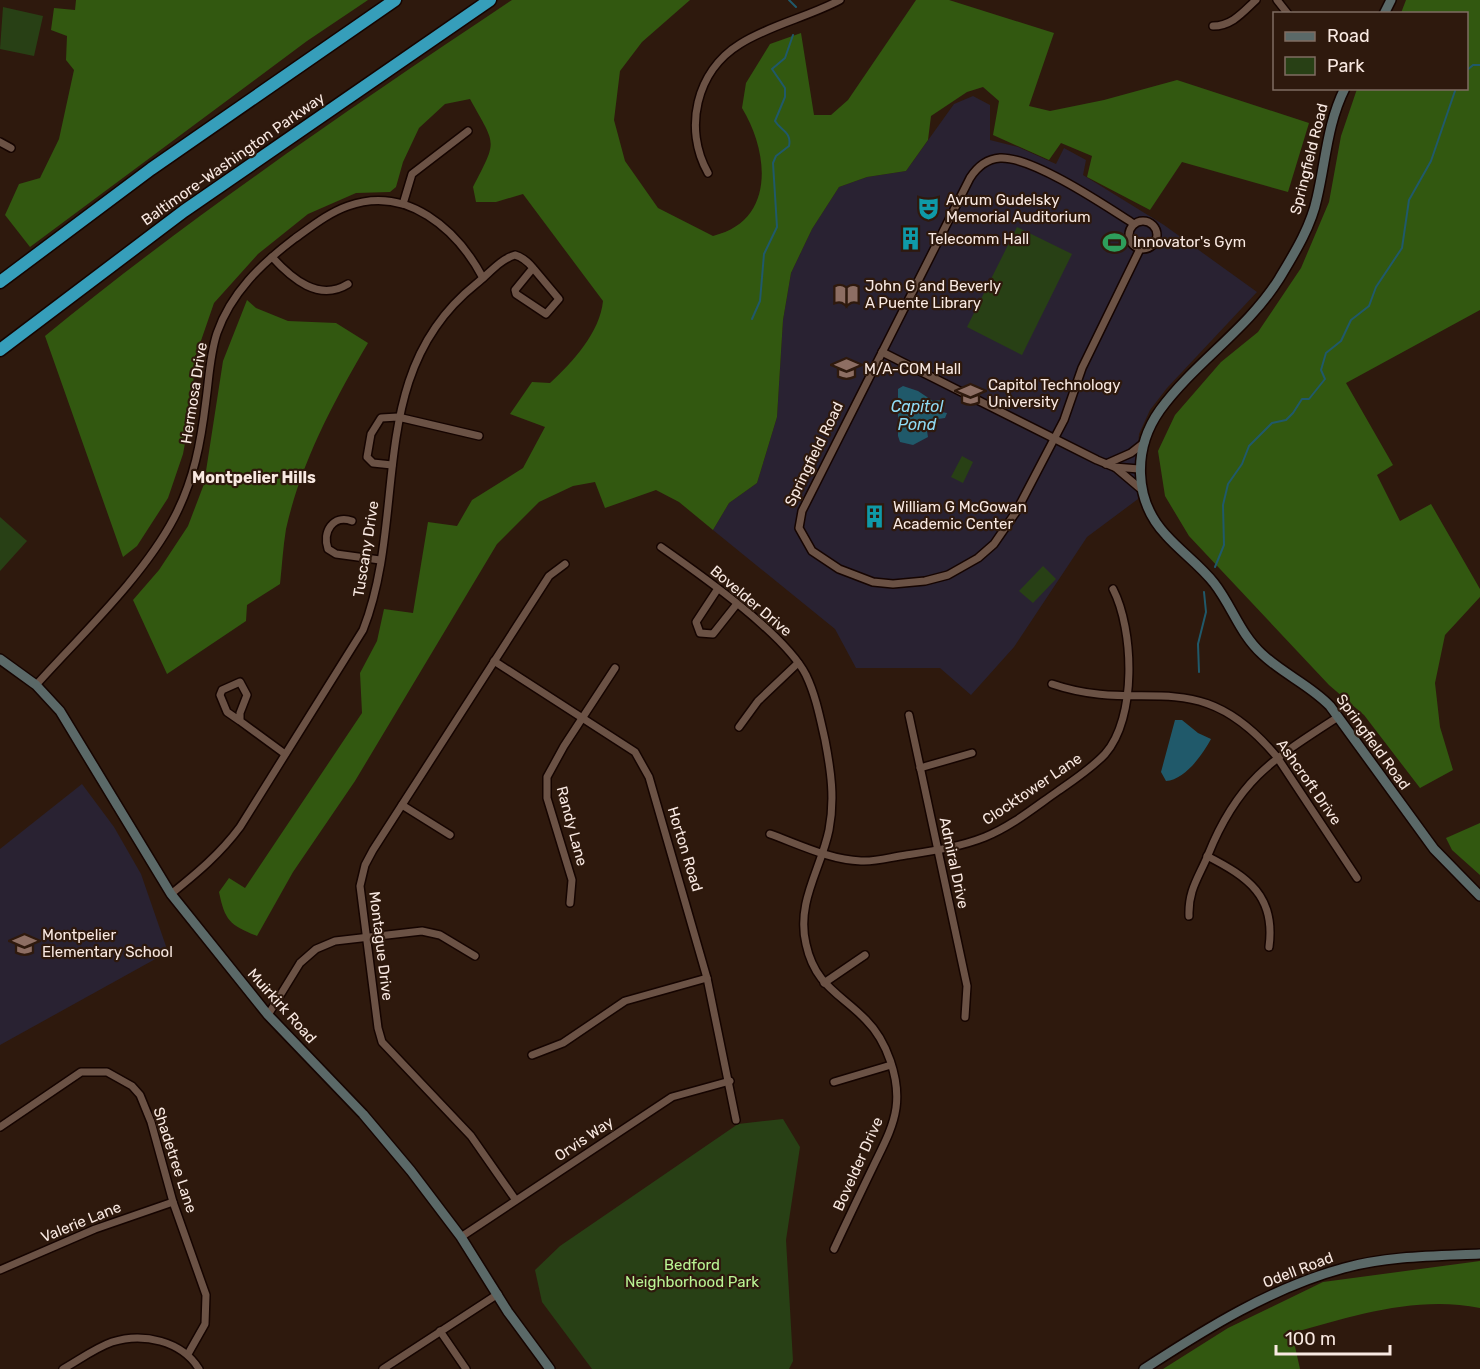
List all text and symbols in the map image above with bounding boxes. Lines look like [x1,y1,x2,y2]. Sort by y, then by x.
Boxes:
legend [1273,12,1468,90]
text: Road [1327,25,1370,47]
text: Park [1327,55,1365,77]
street label: Baltimore-Washington Parkway [138,89,328,229]
street label: Springfield Road [1286,101,1332,217]
place label: Avrum Gudelsky Memorial Auditorium [946,191,1091,226]
theatre icon: Avrum Gudelsky Memorial Auditorium [915,196,941,222]
building icon: Telecomm Hall [897,226,923,252]
sports icon: Innovator's Gym [1102,229,1128,255]
place label: Telecomm Hall [928,230,1029,248]
place label: Innovator's Gym [1133,233,1246,251]
place label: John G and Beverly A Puente Library [865,277,1001,312]
library icon: John G and Beverly A Puente Library [834,282,860,308]
street label: Hermosa Drive [177,341,211,445]
school or university icon: M/A-COM Hall [833,356,859,382]
place label: M/A-COM Hall [864,360,961,378]
place label: Capitol Technology University [988,376,1121,411]
school or university icon: Capitol Technology University [957,381,983,407]
water label: Capitol Pond [891,397,944,434]
street label: Springfield Road [781,399,847,509]
district label: Montpelier Hills [192,468,316,487]
place label: William G McGowan Academic Center [893,498,1027,533]
street label: Tuscany Drive [350,500,382,598]
building icon: William G McGowan Academic Center [862,503,888,529]
street label: Bovelder Drive [707,562,795,640]
street label: Springfield Road [1332,691,1414,793]
street label: Ashcroft Drive [1273,736,1345,828]
street label: Clocktower Lane [979,749,1085,829]
street label: Randy Lane [553,784,591,868]
street label: Horton Road [664,804,706,894]
street label: Admiral Drive [936,816,972,910]
street label: Montague Drive [365,890,397,1002]
place label: Montpelier Elementary School [42,926,173,961]
school or university icon: Montpelier Elementary School [11,931,37,957]
street label: Muirkirk Road [244,965,320,1047]
street label: Shadetree Lane [149,1105,201,1215]
street label: Orvis Way [551,1113,617,1165]
street label: Bovelder Drive [829,1114,887,1214]
street label: Valerie Lane [38,1198,124,1246]
street label: Odell Road [1260,1248,1336,1292]
park label: Bedford Neighborhood Park [625,1256,759,1291]
scale bar [1276,1318,1390,1356]
text: 100 m [1285,1328,1336,1350]

